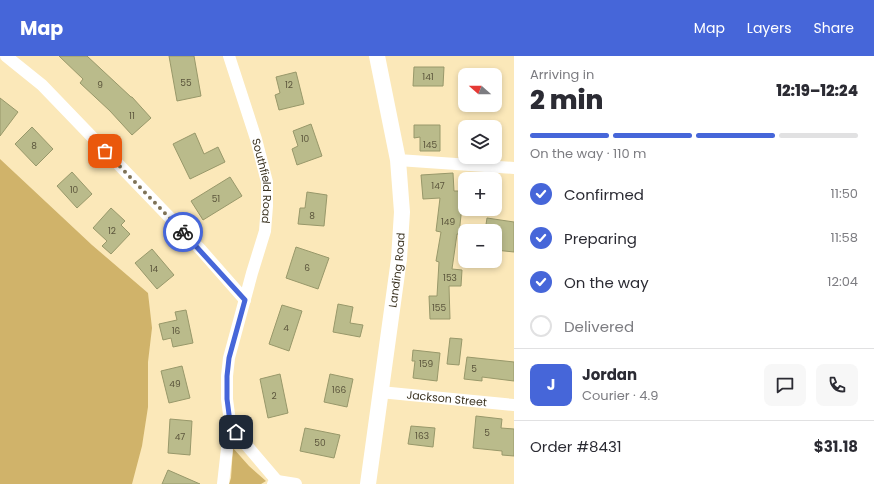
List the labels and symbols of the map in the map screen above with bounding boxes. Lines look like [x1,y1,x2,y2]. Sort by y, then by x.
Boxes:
north arrow [458,68,502,112]
house number: 141 [422,71,434,83]
house number: 55 [180,77,192,89]
house number: 9 [97,79,103,91]
house number: 12 [285,79,293,91]
house number: 11 [129,110,135,122]
house number: 10 [301,133,310,145]
pin [88,134,122,168]
street label: Southfield Road [248,136,275,224]
house number: 145 [423,139,437,151]
house number: 8 [31,140,37,152]
house number: 147 [431,180,445,192]
house number: 10 [70,184,79,196]
house number: 51 [212,193,220,205]
house number: 8 [309,210,315,222]
courier [163,212,203,252]
house number: 149 [441,216,455,228]
house number: 12 [108,225,116,237]
street label: Landing Road [384,232,409,308]
house number: 6 [304,262,310,274]
house number: 14 [150,263,159,275]
house number: 153 [443,272,457,284]
house number: 155 [432,302,446,314]
house number: 4 [283,322,289,334]
house number: 16 [172,325,181,337]
house number: 159 [419,358,433,370]
house number: 5 [471,363,477,375]
house number: 49 [169,378,181,390]
house number: 166 [332,384,346,396]
street label: Jackson Street [406,387,488,410]
house number: 2 [271,390,277,402]
pin [219,415,253,449]
house number: 5 [484,427,490,439]
house number: 163 [415,430,429,442]
house number: 47 [175,431,185,443]
house number: 50 [314,437,326,449]

